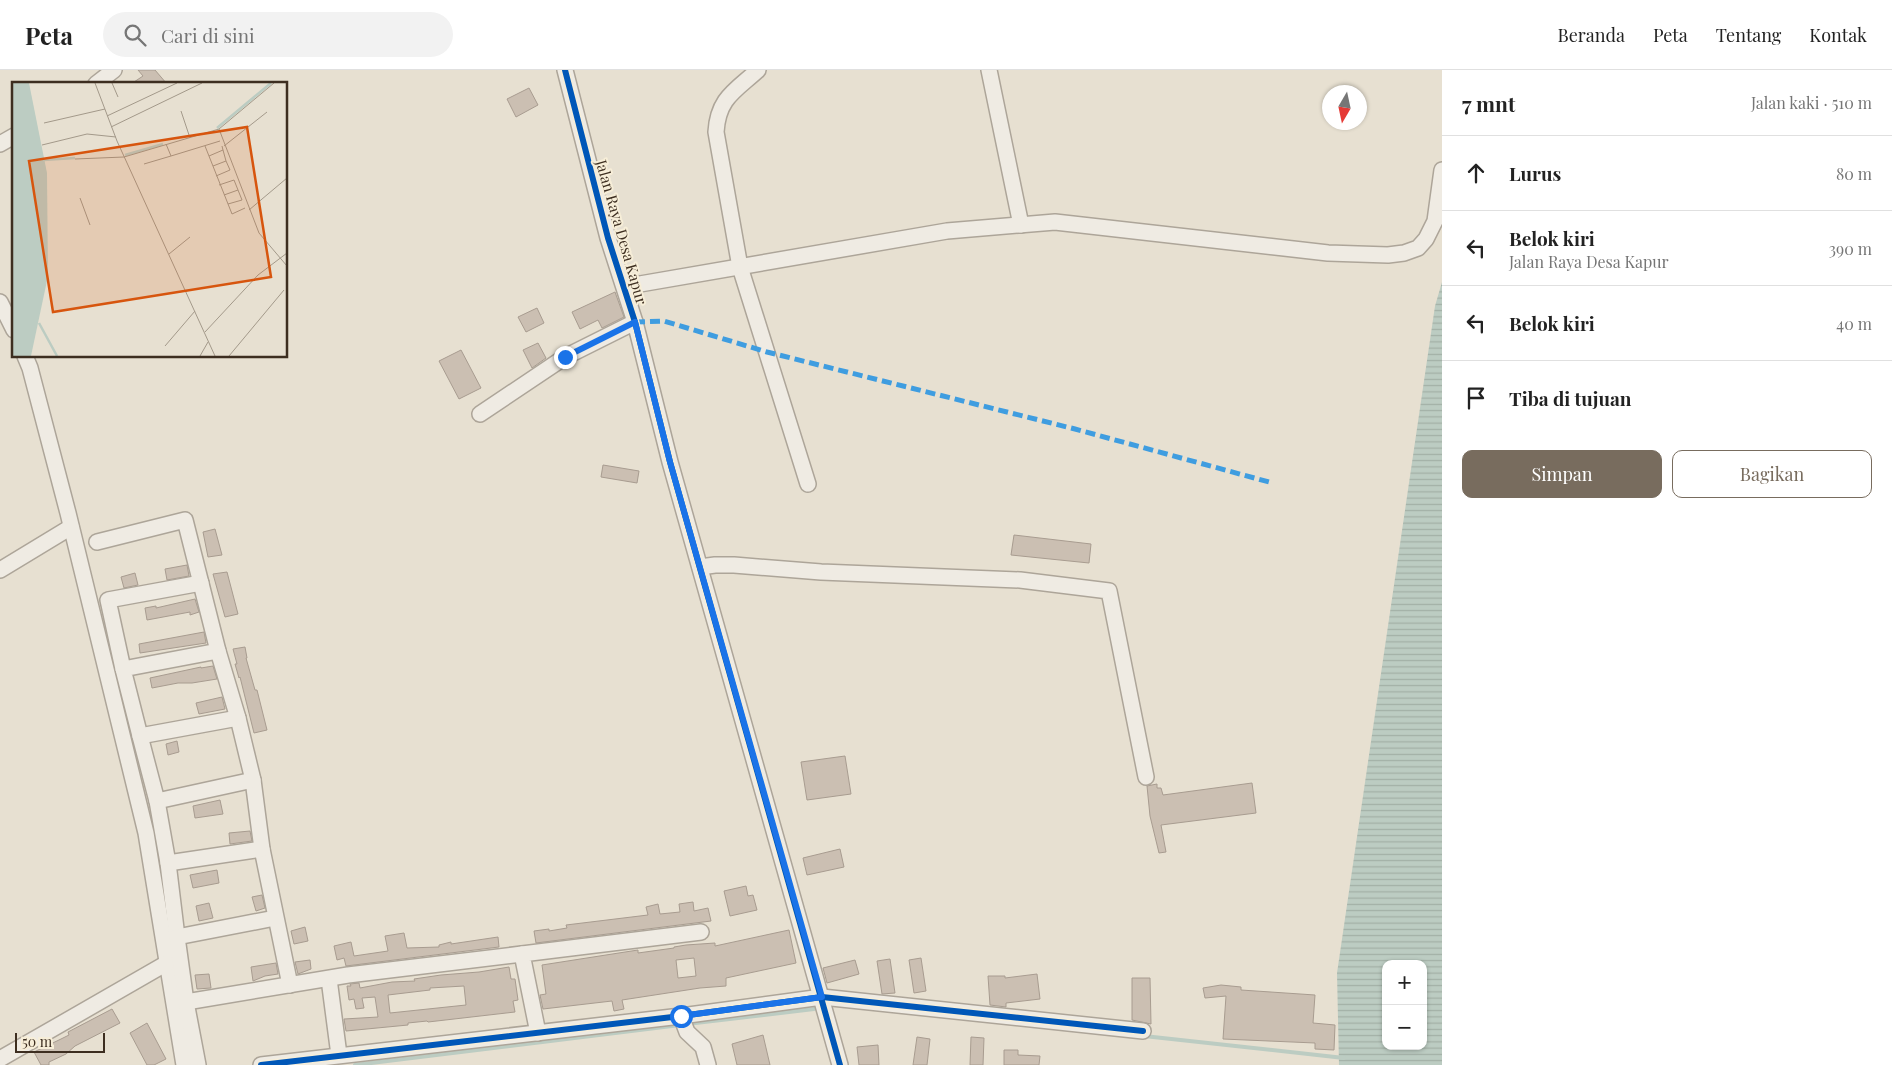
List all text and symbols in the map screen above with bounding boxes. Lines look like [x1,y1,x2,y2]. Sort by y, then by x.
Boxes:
search box [103,12,453,57]
text: Peta [25,19,73,51]
icon: search [121,21,149,49]
text: Cari di sini [161,22,255,48]
text: Beranda [1557,23,1625,47]
text: Peta [1653,23,1688,47]
text: Tentang [1716,23,1781,47]
text: Kontak [1809,23,1867,47]
inset map [12,82,288,358]
north arrow [1322,85,1367,130]
text: 7 mnt [1462,89,1515,117]
text: Jalan kaki · 510 m [1751,92,1872,113]
street label: Jalan Raya Desa Kapur [591,156,652,307]
icon: ahead [1462,159,1490,187]
text: Lurus [1509,160,1561,186]
text: 80 m [1836,163,1872,184]
text: Belok kiri [1509,225,1595,251]
icon: left [1462,234,1490,262]
text: 390 m [1829,238,1872,259]
text: Jalan Raya Desa Kapur [1509,251,1669,272]
icon: left [1462,309,1490,337]
text: Belok kiri [1509,310,1595,336]
text: 40 m [1836,313,1872,334]
route end [554,346,577,369]
icon: arrive [1462,384,1490,412]
text: Tiba di tujuan [1509,385,1631,411]
button: Simpan [1462,450,1662,498]
button: Bagikan [1672,450,1872,498]
map controls [1382,960,1427,1050]
button: + [1382,960,1427,1005]
route start [670,1005,693,1028]
button: − [1382,1005,1427,1050]
scale bar [15,1030,105,1053]
text: 50 m [22,1032,52,1051]

